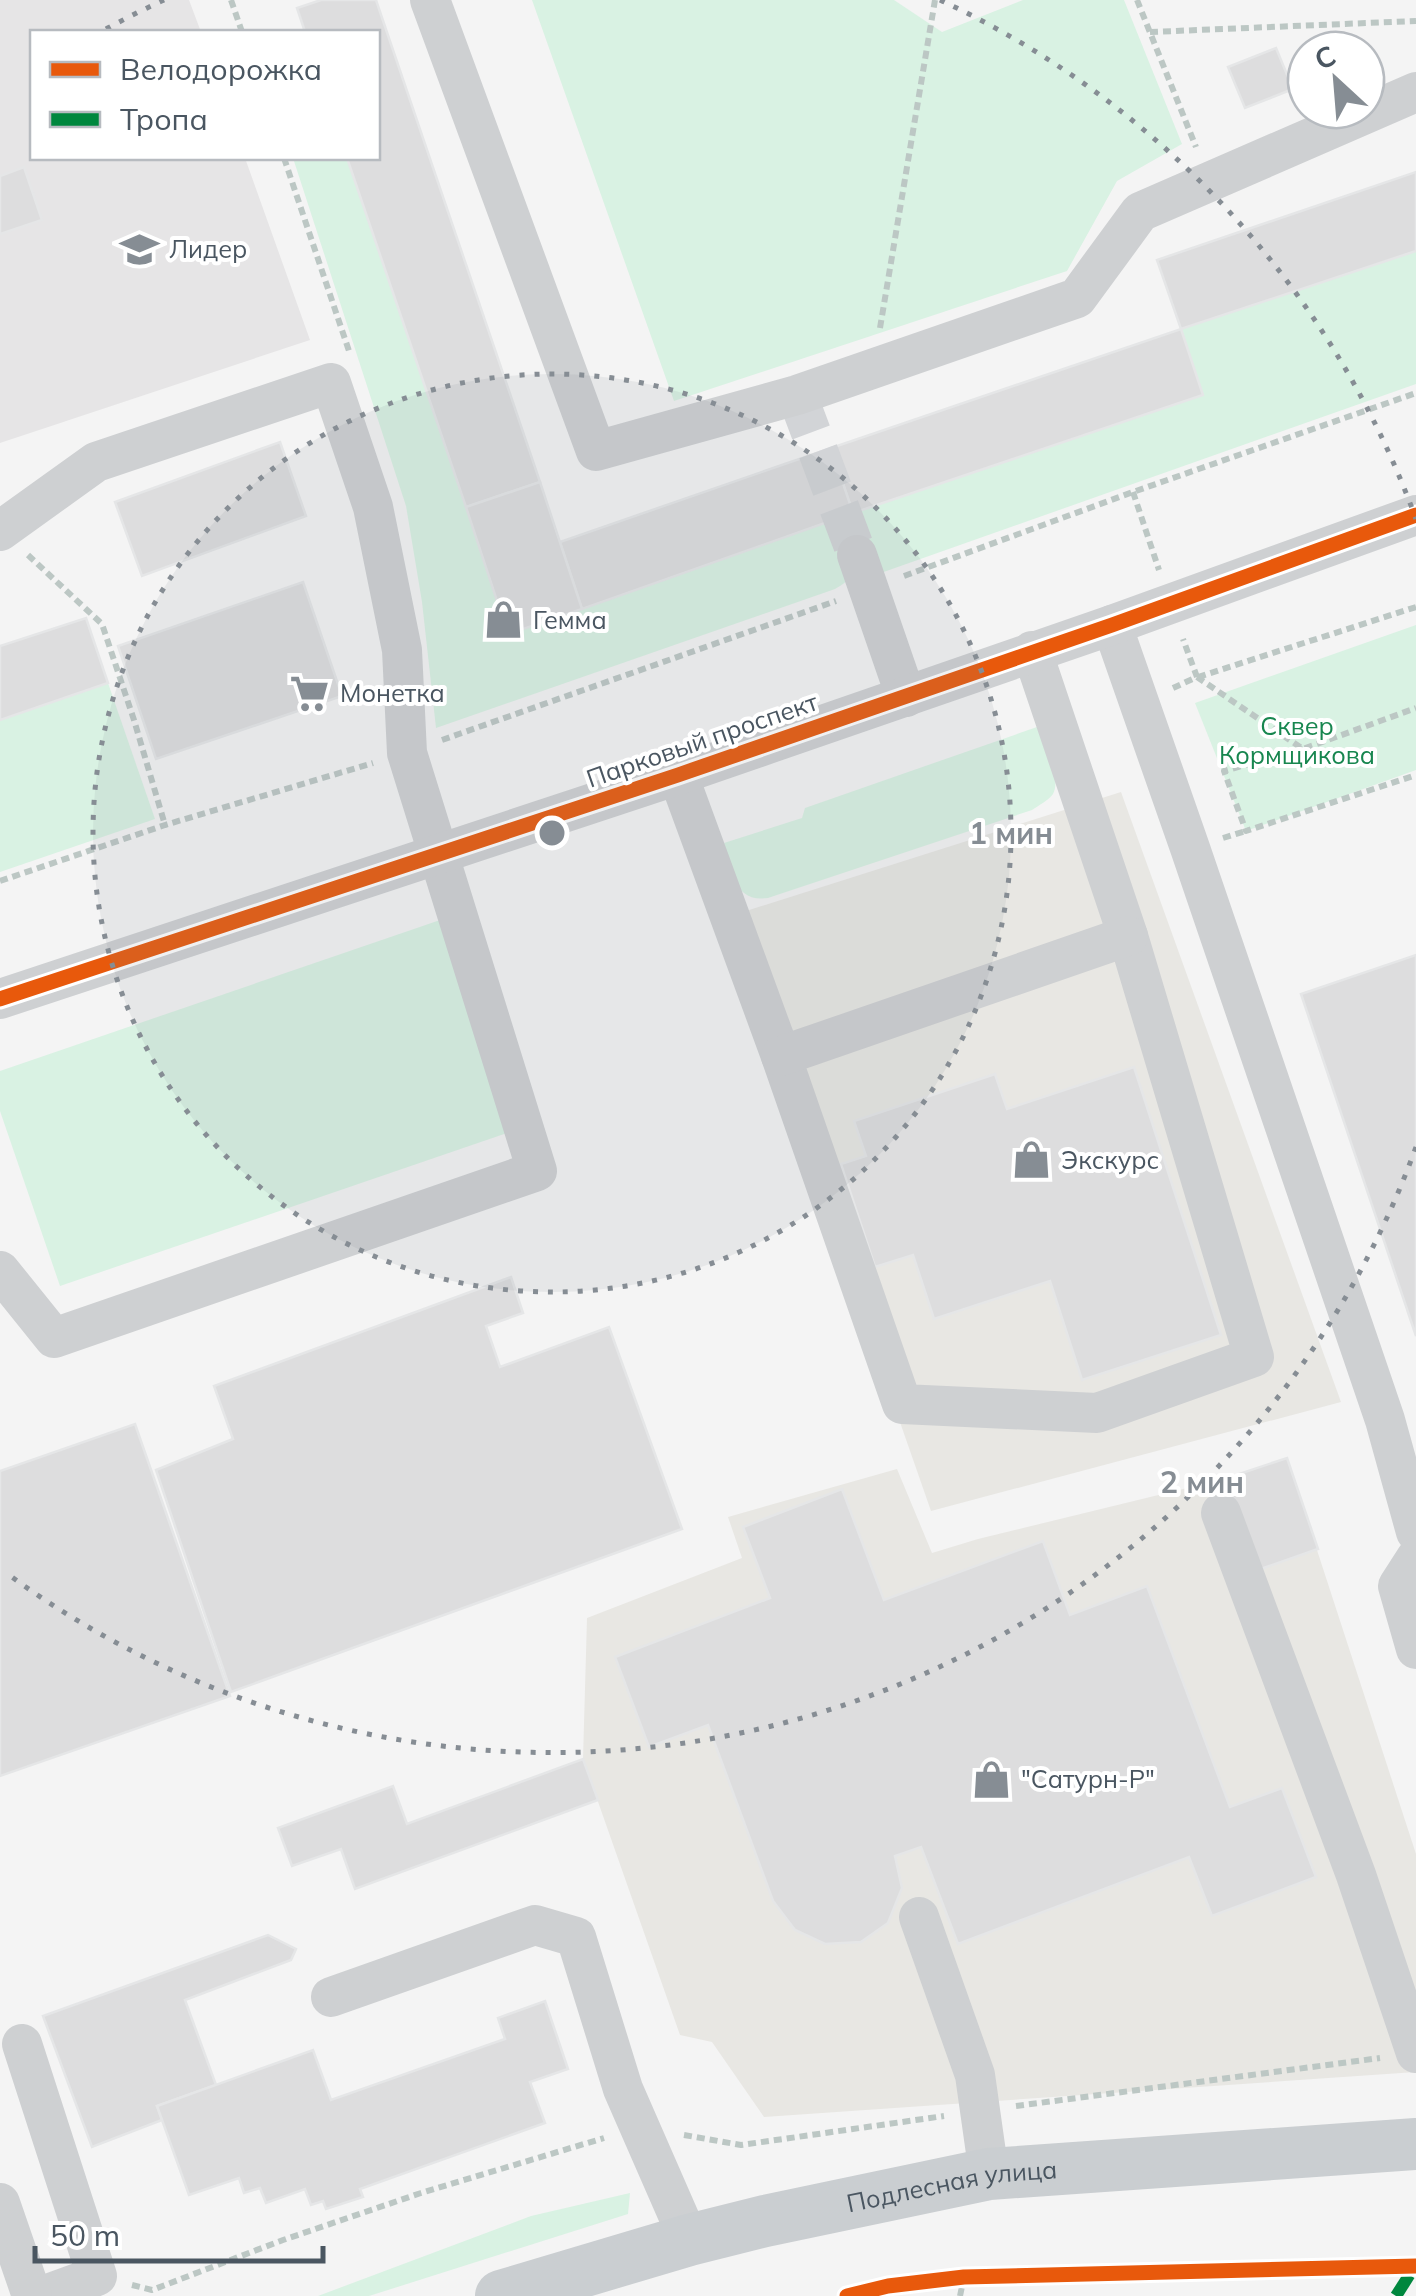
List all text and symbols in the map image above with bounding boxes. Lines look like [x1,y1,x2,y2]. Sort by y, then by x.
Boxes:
legend [30,30,380,160]
north arrow [1286,30,1386,130]
text: С [1309,37,1341,77]
text: Велодорожка [120,50,322,88]
text: Тропа [120,100,208,138]
school or university icon: Лидер [118,228,160,270]
place label: Лидер [169,233,247,264]
shop icon: Гемма [482,599,524,641]
place label: Гемма [533,604,607,635]
supermarket icon: Монетка [289,672,331,714]
place label: Монетка [340,677,445,708]
street label: Парковый проспект [582,685,822,794]
park label: Сквер Кормщикова [1219,710,1375,770]
text: 1 мин [969,814,1053,852]
centre of rings [534,815,570,851]
shop icon: Экскурс [1010,1139,1052,1181]
place label: Экскурс [1061,1144,1159,1175]
text: 2 мин [1160,1463,1244,1501]
shop icon: "Сатурн-Р" [970,1758,1012,1800]
place label: "Сатурн-Р" [1021,1763,1155,1794]
street label: Подлесная улица [844,2153,1058,2218]
scale bar [35,2201,322,2263]
text: 50 m [50,2216,120,2254]

